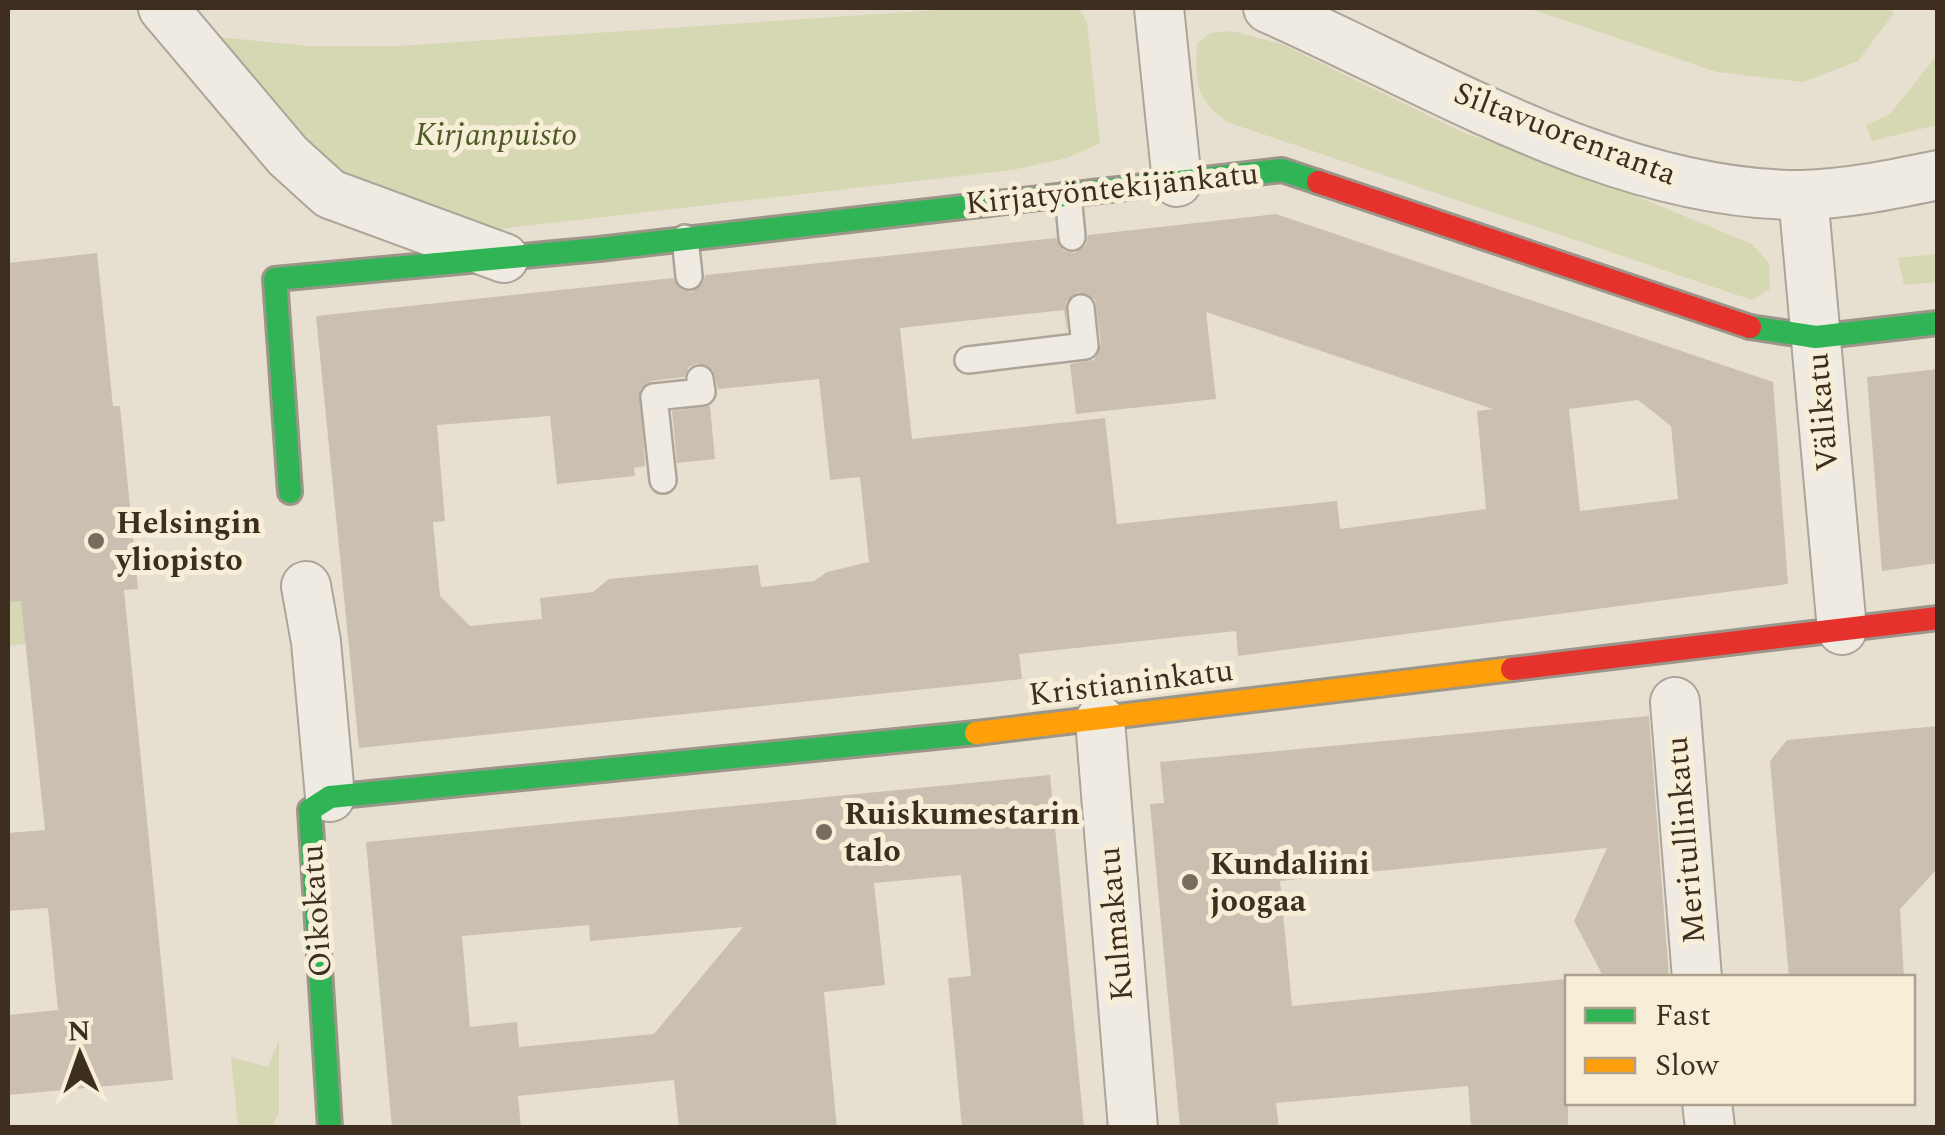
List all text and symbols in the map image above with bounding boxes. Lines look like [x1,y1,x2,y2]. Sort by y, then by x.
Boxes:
street label: Siltavuorenranta [1446,69,1684,199]
park label: Kirjanpuisto [415,111,577,160]
street label: Kirjatyöntekijänkatu [963,149,1261,229]
street label: Välikatu [1793,350,1853,474]
place label: Helsingin yliopisto [114,499,261,585]
marker: Helsingin yliopisto [85,530,107,552]
street label: Kristianinkatu [1026,646,1236,720]
street label: Meritullinkatu [1653,734,1719,946]
place label: Ruiskumestarin talo [844,790,1080,876]
marker: Ruiskumestarin talo [813,821,835,843]
place label: Kundaliini joogaa [1210,840,1370,926]
street label: Oikokatu [288,843,346,979]
street label: Kulmakatu [1085,845,1147,1003]
marker: Kundaliini joogaa [1179,871,1201,893]
legend [1565,975,1915,1105]
text: Fast [1655,993,1711,1039]
north arrow [30,1005,130,1105]
text: N [67,1010,91,1053]
text: Slow [1655,1043,1720,1089]

